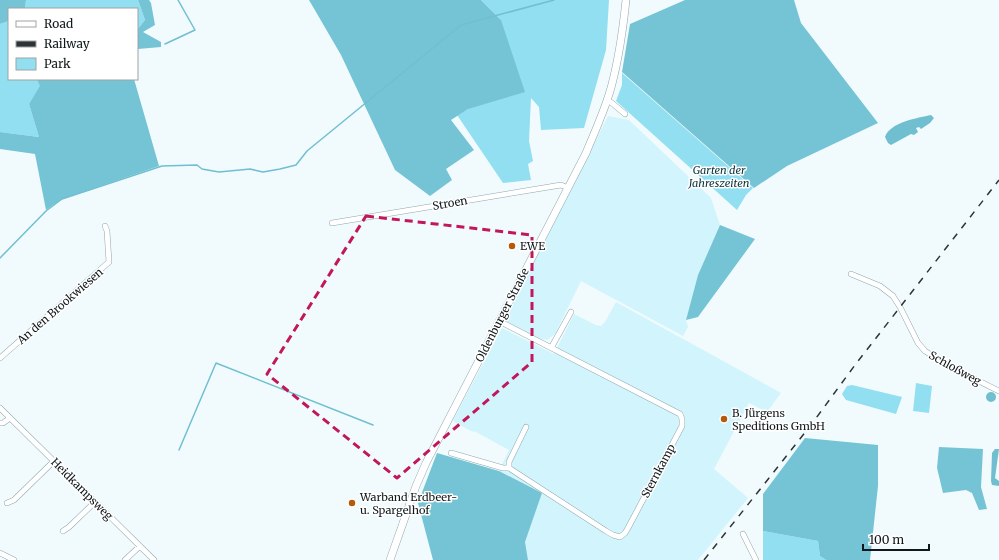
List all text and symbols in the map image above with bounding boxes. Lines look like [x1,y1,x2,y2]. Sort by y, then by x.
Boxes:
legend [8,8,138,80]
text: Road [44,16,73,31]
text: Railway [44,36,90,51]
text: Park [44,56,71,71]
park label: Garten der Jahreszeiten [688,163,750,190]
street label: Stroen [431,193,469,213]
place label: EWE [520,239,545,253]
marker: EWE [507,241,517,251]
street label: An den Brookwiesen [13,264,106,348]
street label: Oldenburger Straße [472,266,532,364]
street label: Schloßweg [926,348,984,388]
place label: B. Jürgens Speditions GmbH [732,406,825,433]
marker: B. Jürgens Speditions GmbH [719,414,729,424]
street label: Sternkamp [638,442,678,500]
street label: Heidkampsweg [48,455,116,523]
place label: Warband Erdbeer- u. Spargelhof [359,490,457,517]
marker: Warband Erdbeer- u. Spargelhof [347,498,357,508]
scale bar [863,526,929,552]
text: 100 m [869,532,904,547]

